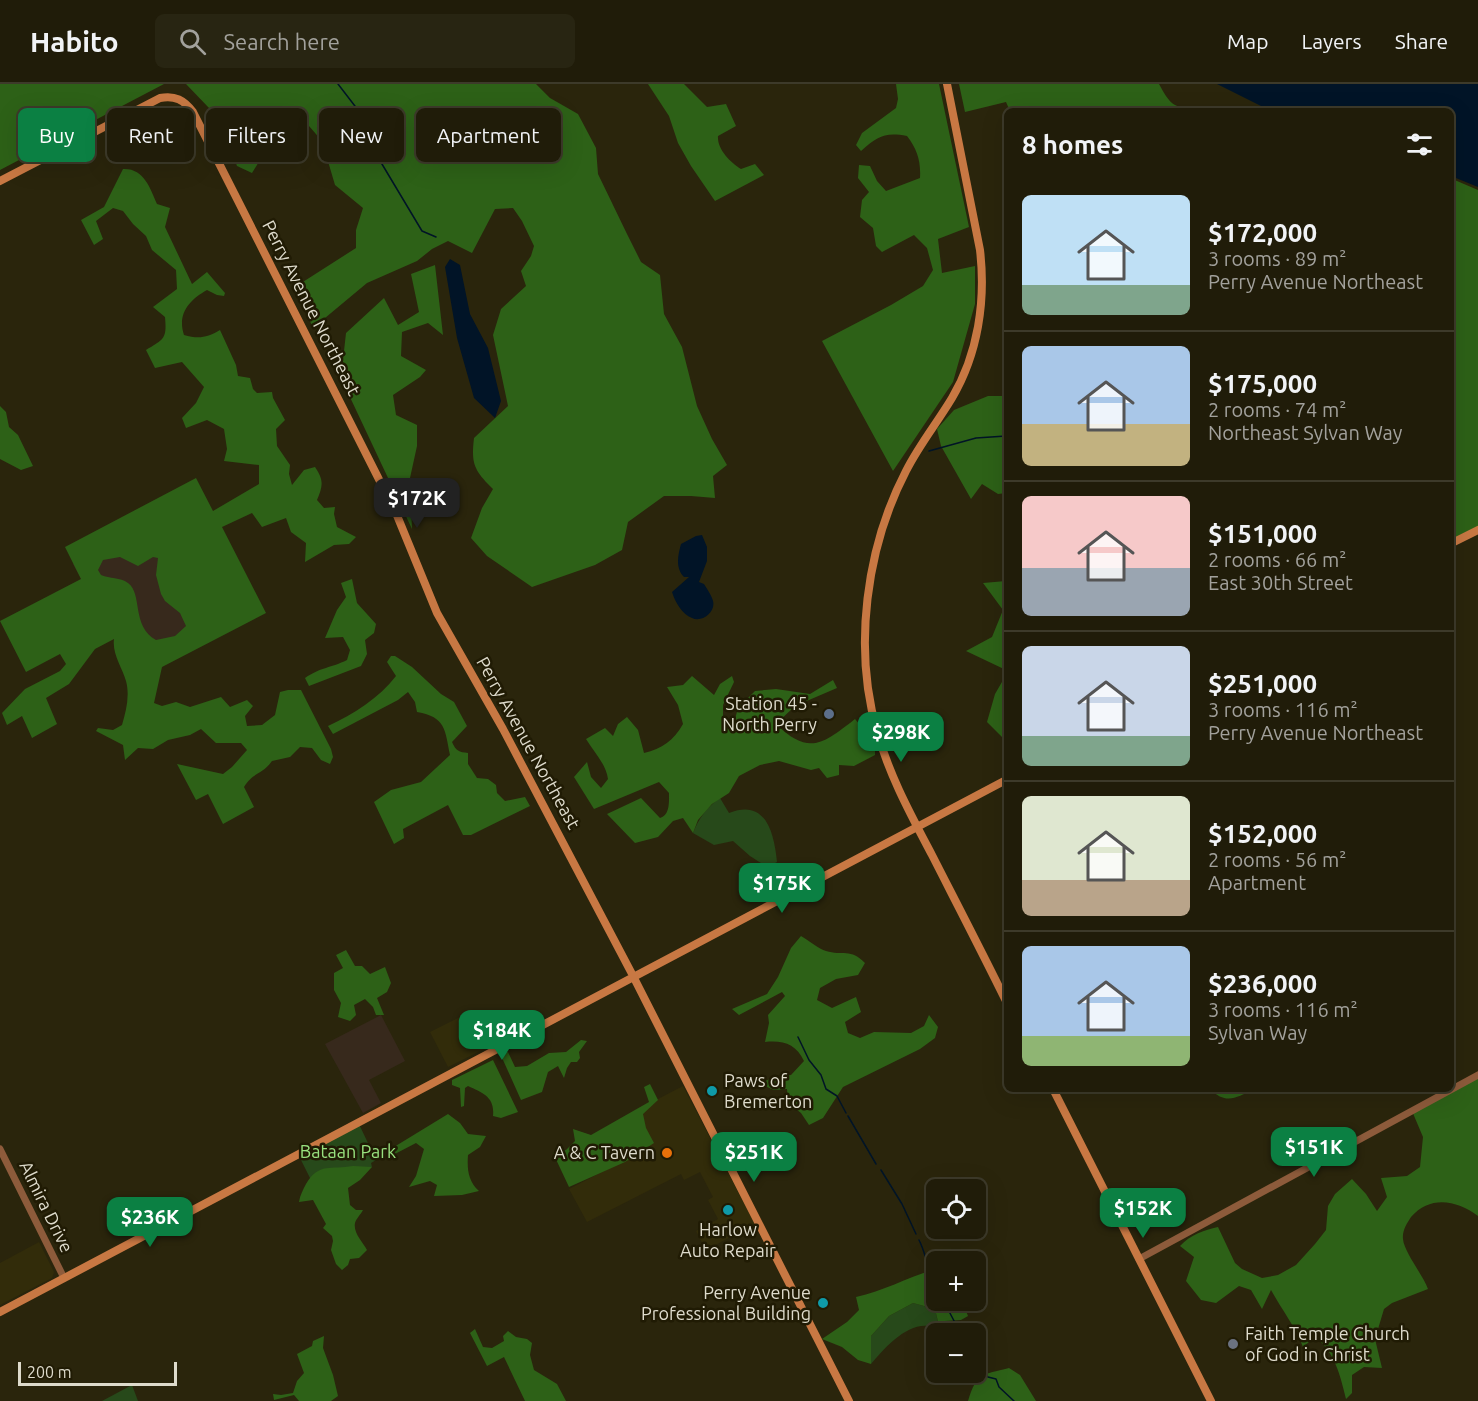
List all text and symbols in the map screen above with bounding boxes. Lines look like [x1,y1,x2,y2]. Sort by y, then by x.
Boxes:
search box [155,14,575,68]
icon: search [176,25,209,58]
text: Habito [30,26,119,57]
text: Search here [224,29,340,54]
text: Map [1227,29,1268,53]
text: Layers [1301,29,1362,53]
text: Share [1395,29,1448,53]
chip: Buy [18,108,95,162]
chip: Rent [107,108,194,162]
chip: Filters [206,108,307,162]
chip: New [319,108,404,162]
chip: Apartment [416,108,561,162]
icon: filters [1403,128,1436,161]
text: 8 homes [1022,130,1123,159]
street label: Perry Avenue Northeast [259,217,365,398]
text: $172,000 [1208,218,1317,247]
icon: home [1070,219,1142,291]
text: 3 rooms · 89 m² [1208,247,1346,270]
text: Perry Avenue Northeast [1208,270,1423,293]
text: $175,000 [1208,369,1317,398]
icon: home [1070,370,1142,442]
text: 2 rooms · 74 m² [1208,398,1346,421]
text: Northeast Sylvan Way [1208,421,1402,444]
pin: $172K [375,478,459,529]
text: $172K [388,486,446,509]
text: $151,000 [1208,519,1317,548]
icon: home [1070,520,1142,592]
text: 2 rooms · 66 m² [1208,548,1346,571]
text: East 30th Street [1208,571,1353,594]
street label: Perry Avenue Northeast [473,653,585,832]
text: $251,000 [1208,669,1317,698]
icon: home [1070,670,1142,742]
place label: Station 45 - North Perry [722,693,817,734]
text: 3 rooms · 116 m² [1208,698,1358,721]
marker: Station 45 - North Perry [822,707,836,721]
pin: $298K [859,712,943,763]
text: $298K [872,720,930,743]
text: Perry Avenue Northeast [1208,721,1423,744]
text: $152,000 [1208,819,1317,848]
icon: home [1070,820,1142,892]
text: 2 rooms · 56 m² [1208,848,1346,871]
pin: $175K [740,863,824,914]
text: $175K [753,871,811,894]
text: Apartment [1208,871,1306,894]
text: $236,000 [1208,969,1317,998]
icon: home [1070,970,1142,1042]
text: 3 rooms · 116 m² [1208,998,1358,1021]
pin: $184K [460,1010,544,1061]
text: $184K [473,1018,531,1041]
text: Sylvan Way [1208,1021,1307,1044]
place label: Paws of Bremerton [724,1070,812,1111]
marker: Paws of Bremerton [705,1084,719,1098]
pin: $151K [1272,1127,1356,1178]
pin: $251K [712,1132,796,1183]
text: $151K [1285,1135,1343,1158]
text: $251K [725,1140,783,1163]
park label: Bataan Park [300,1141,396,1161]
place label: A & C Tavern [554,1142,655,1162]
marker: A & C Tavern [660,1146,674,1160]
street label: Almira Drive [16,1158,78,1255]
map controls [926,1179,986,1383]
button: locate [926,1179,986,1239]
pin: $152K [1101,1188,1185,1239]
text: $152K [1114,1196,1172,1219]
pin: $236K [108,1197,192,1248]
marker: Harlow Auto Repair [721,1203,735,1217]
text: $236K [121,1205,179,1228]
place label: Harlow Auto Repair [680,1219,776,1260]
button: + [926,1251,986,1311]
place label: Perry Avenue Professional Building [641,1282,811,1323]
marker: Perry Avenue Professional Building [816,1296,830,1310]
button: − [926,1323,986,1383]
place label: Faith Temple Church of God in Christ [1245,1323,1410,1364]
marker: Faith Temple Church of God in Christ [1226,1337,1240,1351]
scale bar [18,1359,177,1386]
text: 200 m [27,1363,72,1381]

